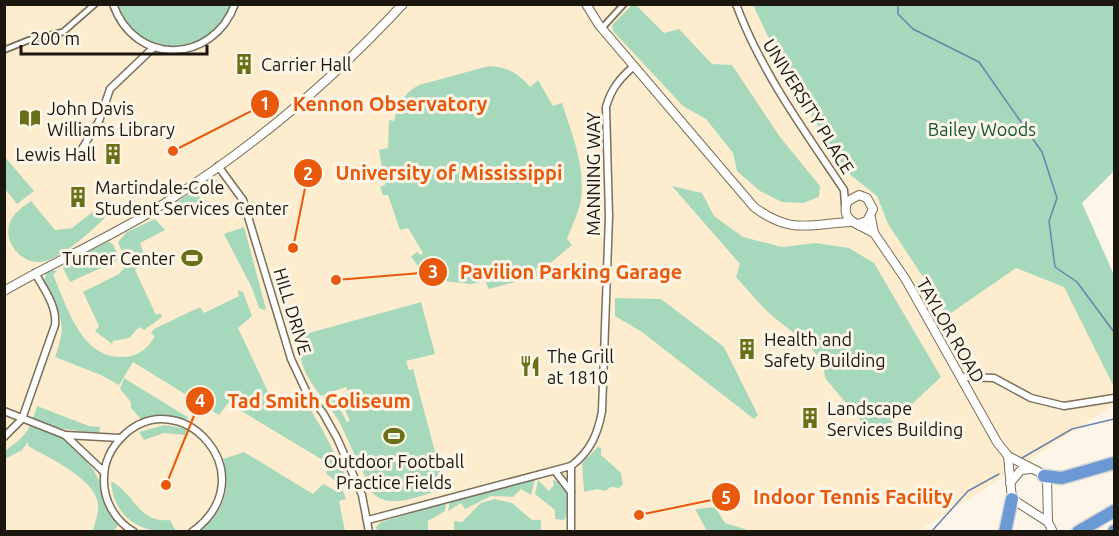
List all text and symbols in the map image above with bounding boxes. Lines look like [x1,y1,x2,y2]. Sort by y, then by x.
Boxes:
scale bar [21,18,207,56]
text: 200 m [30,28,80,48]
street label: UNIVERSITY PLACE [760,35,858,177]
building icon: Carrier Hall [232,52,256,76]
place label: Carrier Hall [261,54,352,74]
callout: Kennon Observatory [250,85,499,123]
text: Kennon Observatory [293,92,488,115]
text: 1 [260,93,270,113]
place label: John Davis Williams Library [47,98,175,139]
library icon: John Davis Williams Library [18,106,42,130]
street label: MANNING WAY [583,112,603,236]
park label: Bailey Woods [928,119,1036,139]
building icon: Lewis Hall [101,142,125,166]
place label: Lewis Hall [15,144,96,164]
callout: University of Mississippi [293,154,574,192]
text: University of Mississippi [335,161,563,184]
text: 2 [303,163,313,183]
place label: Martindale-Cole Student Services Center [95,177,289,218]
building icon: Martindale-Cole Student Services Center [66,185,90,209]
sports icon: Turner Center [180,246,204,270]
place label: Turner Center [62,248,175,268]
callout: Pavilion Parking Garage [418,253,695,291]
text: Pavilion Parking Garage [460,260,682,283]
text: 3 [428,261,438,281]
street label: HILL DRIVE [270,265,316,357]
street label: TAYLOR ROAD [913,274,989,386]
place label: Health and Safety Building [764,329,886,370]
building icon: Health and Safety Building [735,337,759,361]
place label: The Grill at 1810 [547,346,614,387]
restaurant icon: The Grill at 1810 [518,354,542,378]
callout: Tad Smith Coliseum [185,382,423,420]
text: Tad Smith Coliseum [227,389,411,412]
text: 4 [195,390,205,410]
place label: Landscape Services Building [827,398,963,439]
building icon: Landscape Services Building [798,406,822,430]
sports icon: Outdoor Football Practice Fields [382,424,406,448]
place label: Outdoor Football Practice Fields [324,451,465,492]
callout: Indoor Tennis Facility [711,478,965,516]
text: Indoor Tennis Facility [753,485,953,508]
text: 5 [721,487,731,507]

